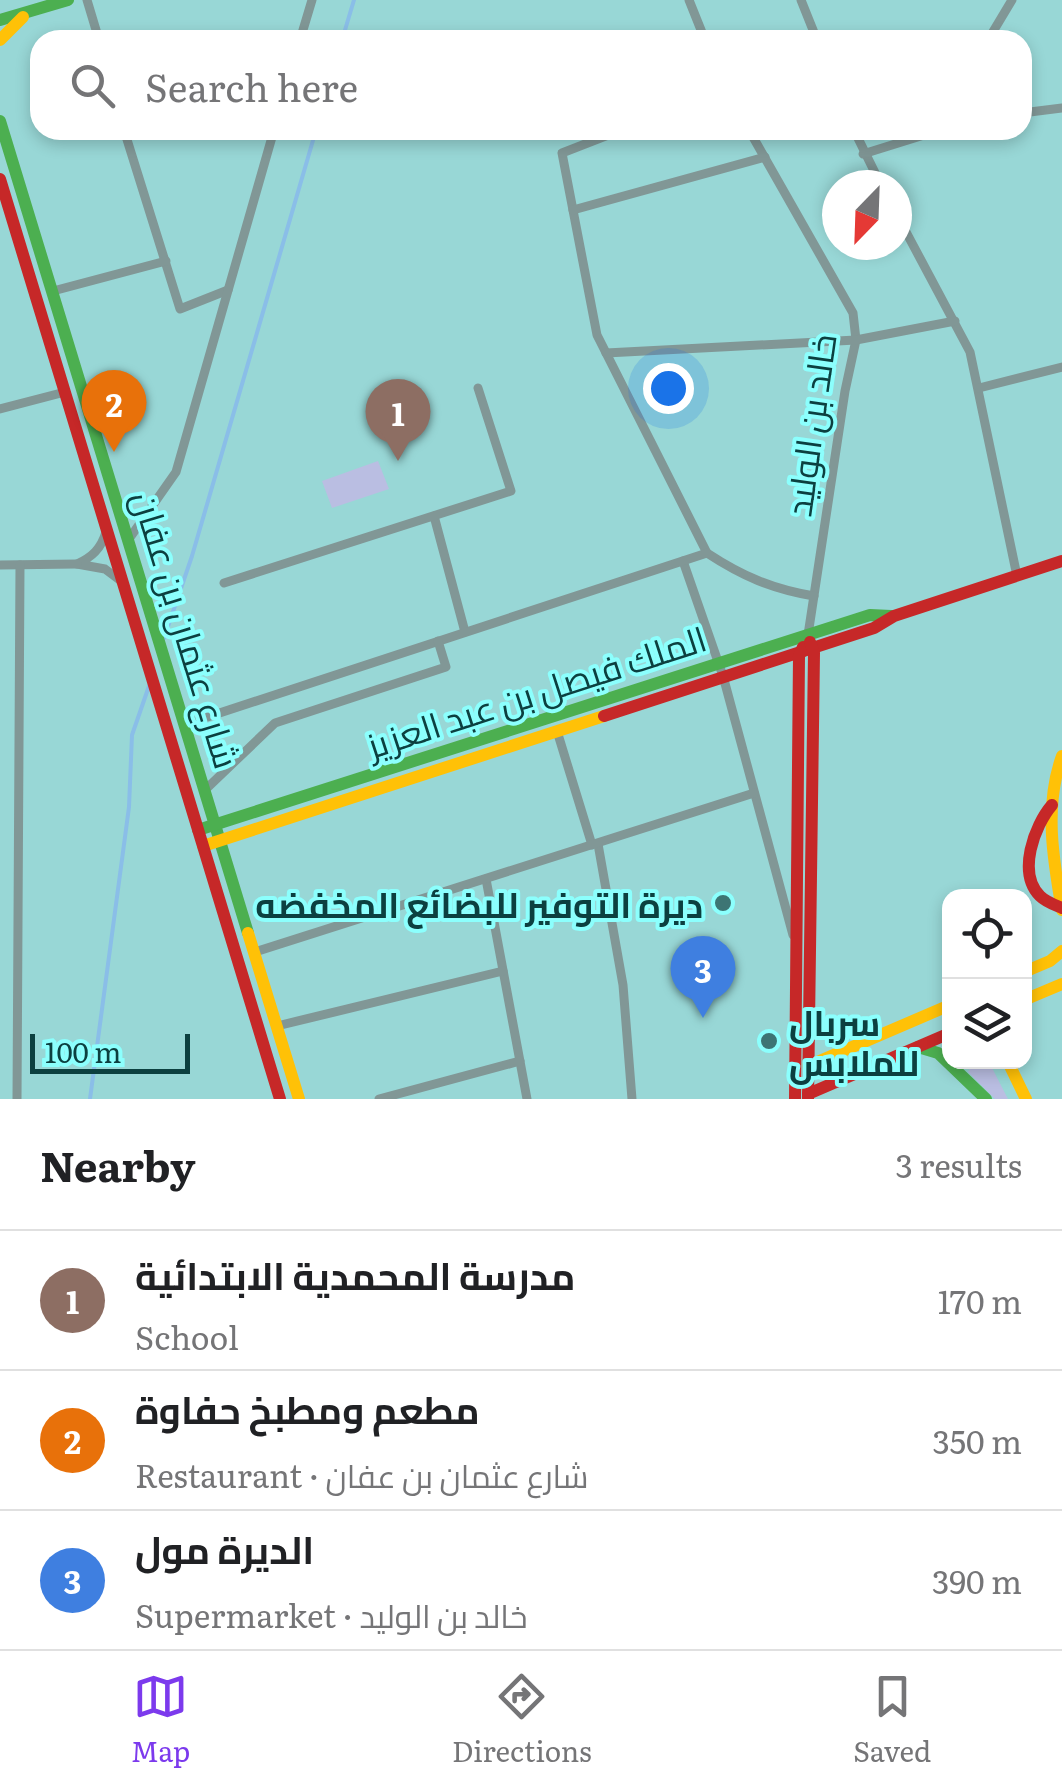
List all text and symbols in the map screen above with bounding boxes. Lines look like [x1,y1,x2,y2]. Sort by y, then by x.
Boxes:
search box [30,30,1032,140]
text: Search here [145,57,358,114]
icon: search [65,58,120,113]
north arrow [822,170,912,260]
street label: خالد بن الوليد [770,330,848,520]
your location [643,363,694,414]
pin: 2 [82,370,146,452]
pin: 1 [366,378,430,461]
street label: شارع عثمان بن عفان [121,484,255,774]
street label: الملك فيصل بن عبد العزيز [358,611,712,770]
place label: ديرة التوفير للبضائع المخفضه [255,877,703,930]
map controls [942,889,1032,1069]
button: locate [942,889,1032,979]
marker: ديرة التوفير للبضائع المخفضه [712,892,734,914]
pin: 3 [670,936,736,1018]
button: layers [942,979,1032,1069]
place label: سربال للملابس [789,995,919,1087]
scale bar [30,1029,190,1074]
text: 100 m [45,1030,122,1072]
marker: سربال للملابس [758,1030,780,1052]
text: Nearby [40,1133,196,1195]
text: 3 results [896,1140,1022,1188]
text: مدرسة المحمدية الابتدائية [135,1245,575,1302]
text: 1 [66,1276,79,1324]
text: 170 m [938,1276,1022,1324]
text: School [135,1312,239,1360]
text: مطعم ومطبخ حفاوة [135,1379,480,1436]
text: 2 [64,1416,81,1464]
text: 350 m [933,1416,1022,1464]
text: Restaurant · شارع عثمان بن عفان [135,1450,588,1498]
text: الديرة مول [135,1519,314,1576]
text: 3 [64,1556,81,1604]
text: 390 m [932,1556,1022,1604]
text: Supermarket · خالد بن الوليد [135,1590,528,1638]
tab: Map [131,1669,190,1771]
tab: Directions [452,1669,592,1771]
tab: Saved [853,1669,931,1771]

